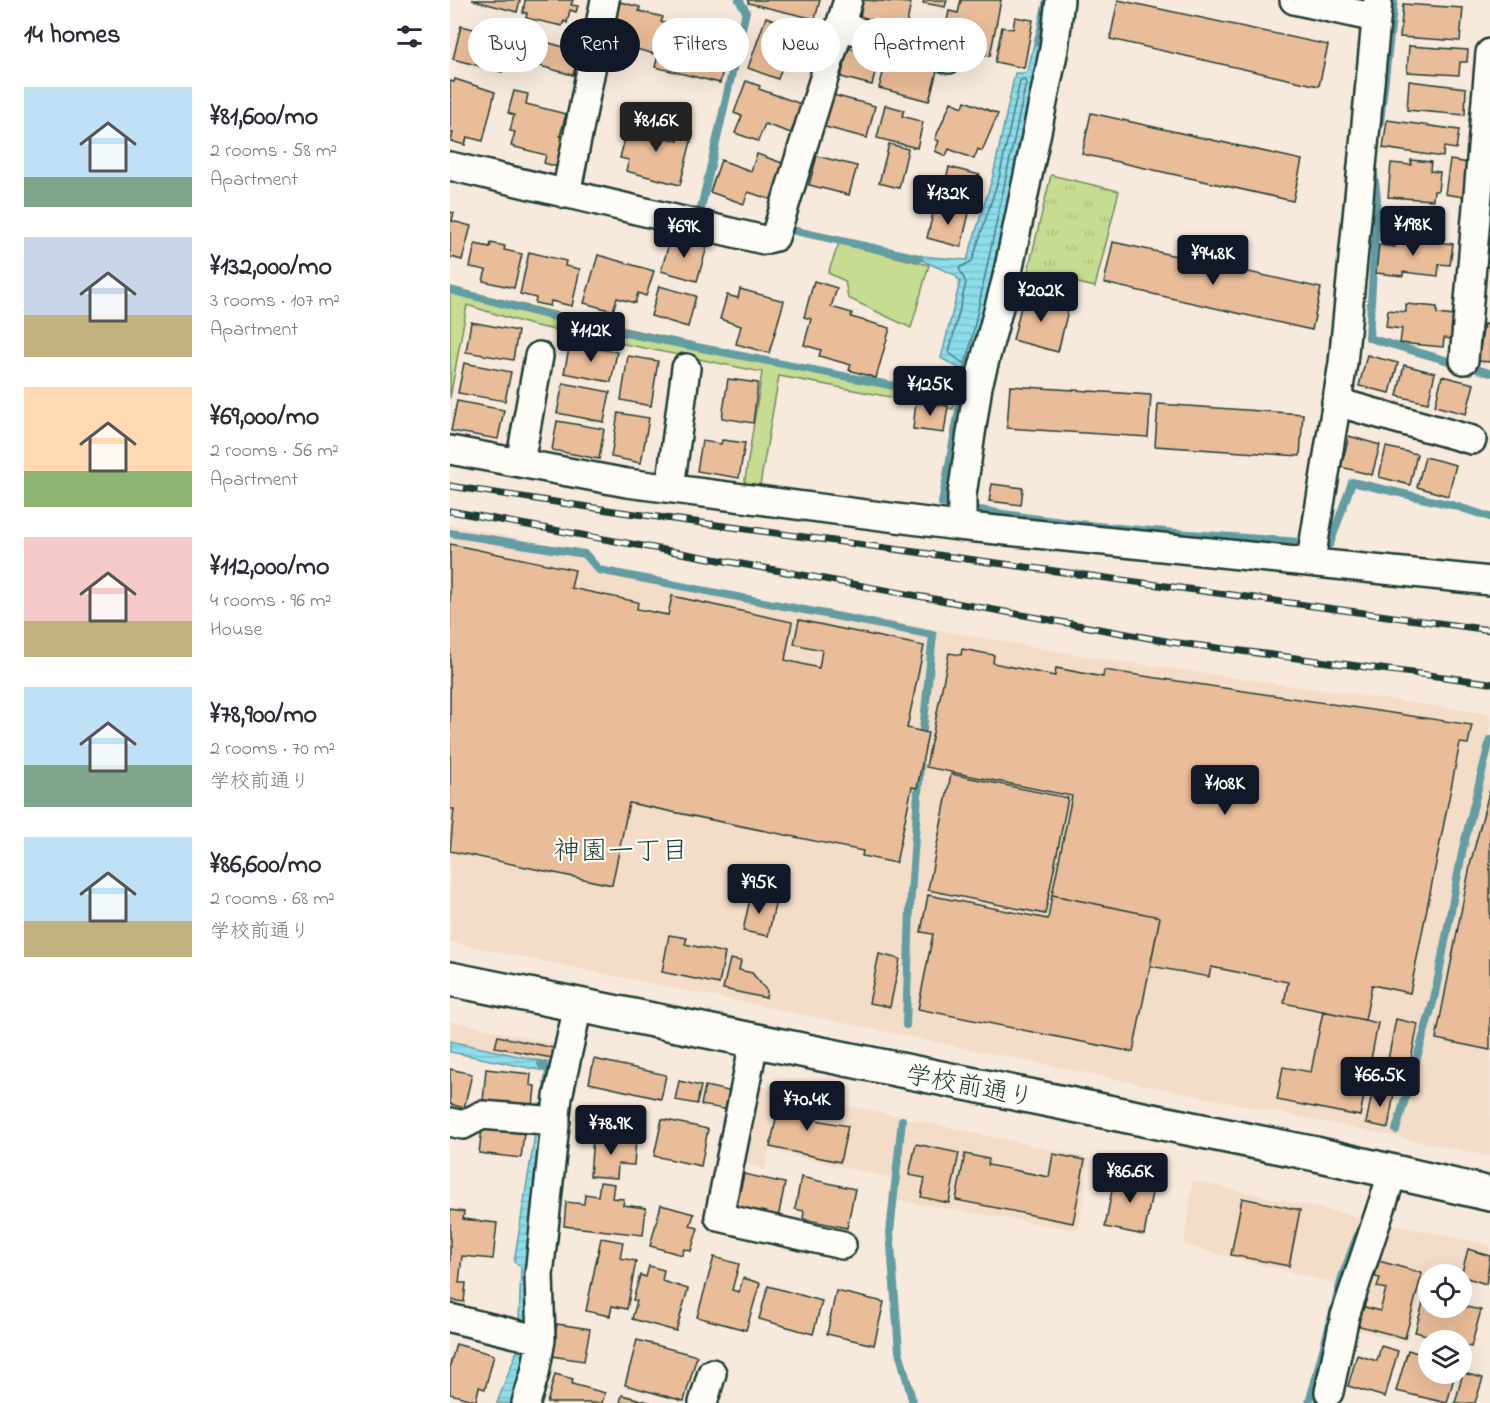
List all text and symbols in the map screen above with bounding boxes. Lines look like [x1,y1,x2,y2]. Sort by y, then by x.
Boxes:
text: 14 homes [24,17,120,55]
chip: Buy [468,18,548,72]
chip: Rent [560,18,640,72]
chip: Filters [652,18,749,72]
chip: New [761,18,840,72]
chip: Apartment [852,18,987,72]
icon: filters [393,20,426,53]
text: ¥81,600/mo [210,99,318,137]
pin: ¥81.6K [607,102,705,153]
text: ¥81.6K [634,107,678,136]
icon: home [72,111,144,183]
text: 2 rooms · 58 m² [210,137,337,166]
text: Apartment [210,166,298,195]
pin: ¥132K [906,175,990,226]
text: ¥132K [927,180,969,209]
pin: ¥198K [1371,206,1455,257]
pin: ¥69K [648,208,720,259]
text: ¥198K [1394,211,1432,240]
text: ¥69K [668,213,700,242]
pin: ¥94.8K [1164,235,1262,286]
text: ¥94.8K [1191,240,1235,269]
text: ¥132,000/mo [210,249,332,287]
icon: home [72,261,144,333]
pin: ¥202K [999,272,1083,323]
text: ¥202K [1018,277,1064,306]
text: 3 rooms · 107 m² [210,287,340,316]
pin: ¥112K [549,312,633,363]
text: Apartment [210,316,298,345]
text: ¥112K [571,317,611,346]
pin: ¥125K [888,366,972,417]
text: ¥125K [907,371,953,400]
text: ¥69,000/mo [210,399,319,437]
icon: home [72,411,144,483]
text: 2 rooms · 56 m² [210,437,339,466]
text: Apartment [210,466,298,495]
text: ¥112,000/mo [210,549,330,587]
icon: home [72,561,144,633]
text: 4 rooms · 96 m² [210,587,331,616]
text: House [210,616,263,645]
text: ¥78,900/mo [210,697,317,735]
icon: home [72,711,144,783]
text: 2 rooms · 70 m² [210,735,335,764]
pin: ¥108K [1183,765,1267,816]
text: 学校前通り [210,768,310,797]
text: ¥108K [1205,770,1245,799]
district label: 神園一丁目 [554,833,689,872]
text: ¥86,600/mo [210,847,321,885]
icon: home [72,861,144,933]
pin: ¥95K [723,864,795,915]
text: ¥95K [742,869,776,898]
text: 2 rooms · 68 m² [210,885,335,914]
text: 学校前通り [210,918,310,947]
street label: 学校前通り [902,1057,1037,1119]
pin: ¥66.5K [1331,1057,1429,1108]
text: ¥66.5K [1355,1062,1405,1091]
pin: ¥70.4K [758,1081,856,1132]
text: ¥70.4K [784,1086,830,1115]
pin: ¥78.9K [562,1105,660,1156]
text: ¥78.9K [589,1110,633,1139]
pin: ¥86.6K [1081,1153,1179,1204]
text: ¥86.6K [1107,1158,1153,1187]
map controls [1418,1264,1472,1384]
button: locate [1418,1264,1472,1318]
button: layers [1418,1330,1472,1384]

